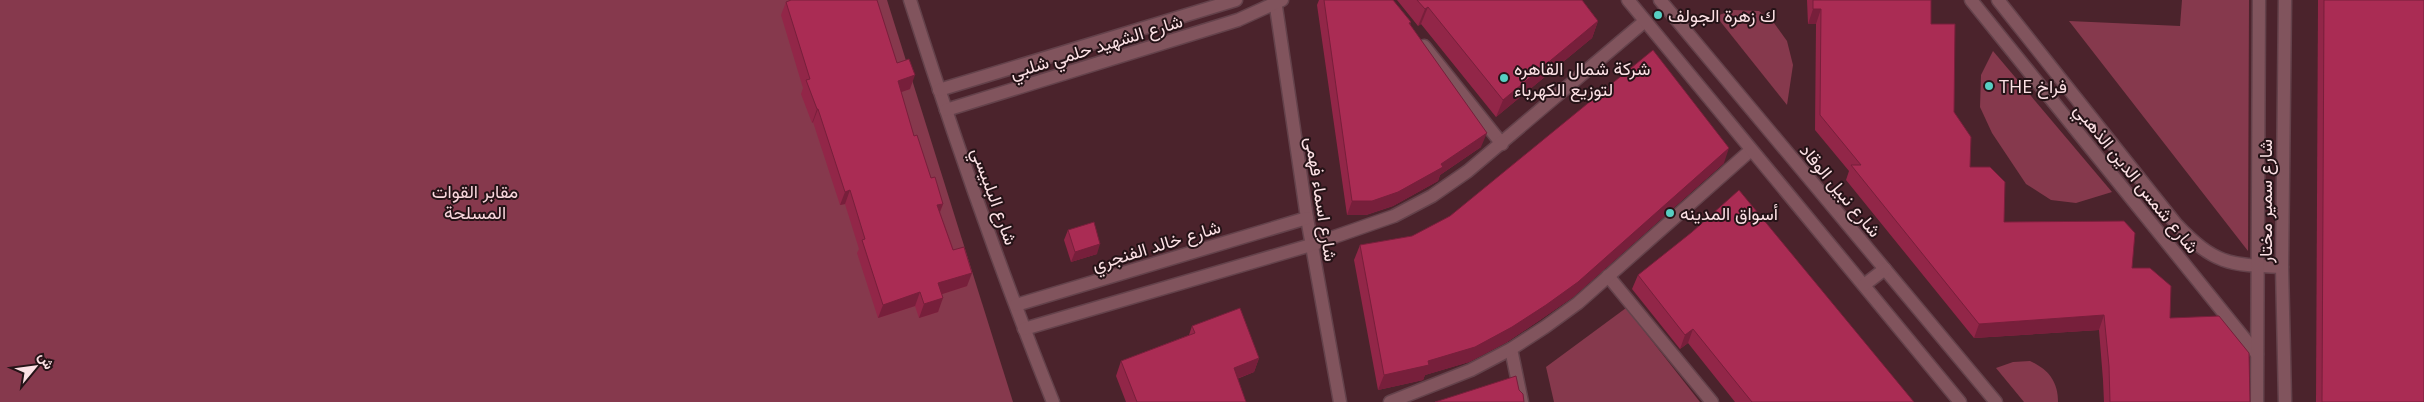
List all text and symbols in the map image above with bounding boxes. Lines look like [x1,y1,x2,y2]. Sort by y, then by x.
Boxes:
place label: ك زهرة الجولف [1668,3,1776,27]
street label: شارع الشهيد حلمي شلبي [1007,8,1186,88]
marker: ك زهرة الجولف [1652,9,1664,21]
place label: شركة شمال القاهره لتوزيع الكهرباء [1514,56,1650,102]
marker: شركة شمال القاهره لتوزيع الكهرباء [1498,72,1510,84]
place label: THE فراخ [1999,74,2067,99]
marker: THE فراخ [1983,80,1995,92]
street label: شارع شمس الدين الذهبي [2066,98,2205,260]
street label: شارع اسماء فهمى [1299,135,1344,263]
street label: شارع نبيل الوقاد [1794,138,1887,242]
street label: شارع سمير مختار [2253,139,2278,264]
street label: شارع البلبيسي [963,144,1024,249]
park label: مقابر القوات المسلحة [432,179,518,224]
place label: أسواق المدينه [1680,201,1778,225]
marker: أسواق المدينه [1664,207,1676,219]
street label: شارع خالد الفنجري [1089,214,1224,280]
north arrow [10,342,60,392]
text: ش [34,348,59,373]

